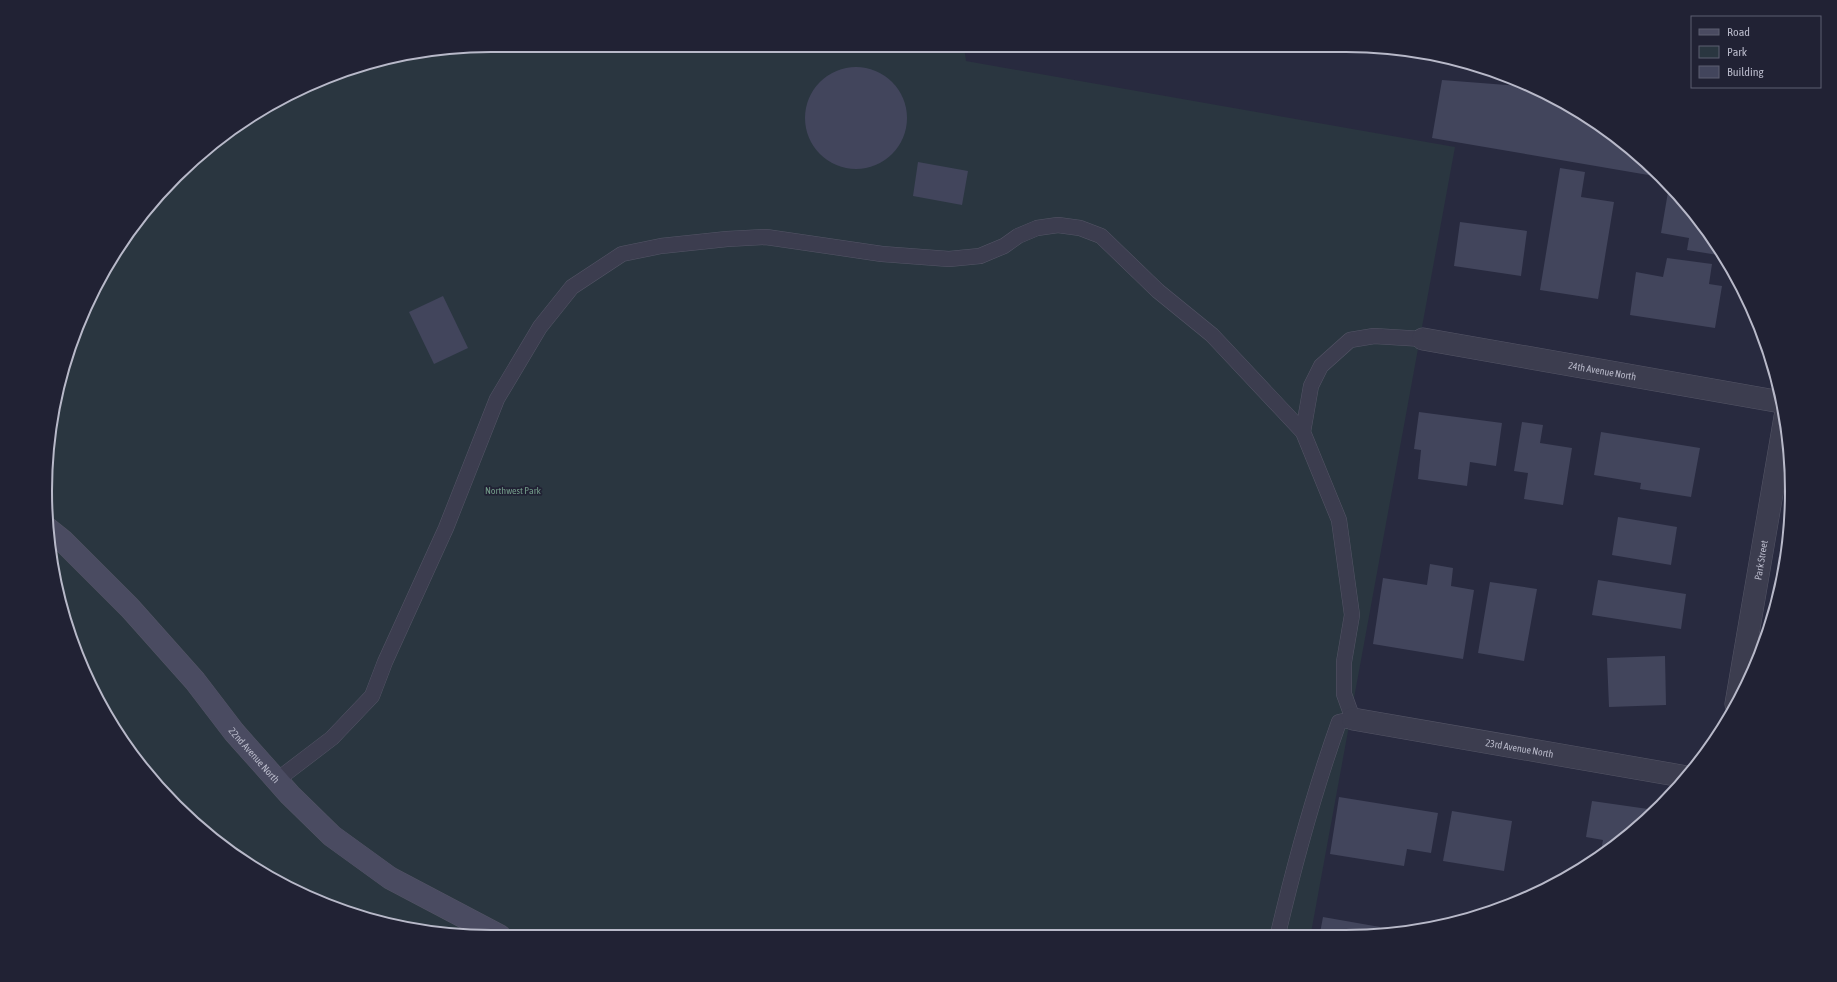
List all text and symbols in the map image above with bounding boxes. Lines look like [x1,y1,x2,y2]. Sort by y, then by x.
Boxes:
legend [1691,16,1821,88]
text: Road [1727,25,1750,39]
text: Park [1727,45,1748,59]
text: Building [1727,65,1765,79]
street label: 24th Avenue North [1567,359,1637,382]
park label: Northwest Park [485,485,542,496]
street label: Park Street [1752,539,1769,581]
street label: 22nd Avenue North [227,725,282,785]
street label: 23rd Avenue North [1485,737,1554,759]

